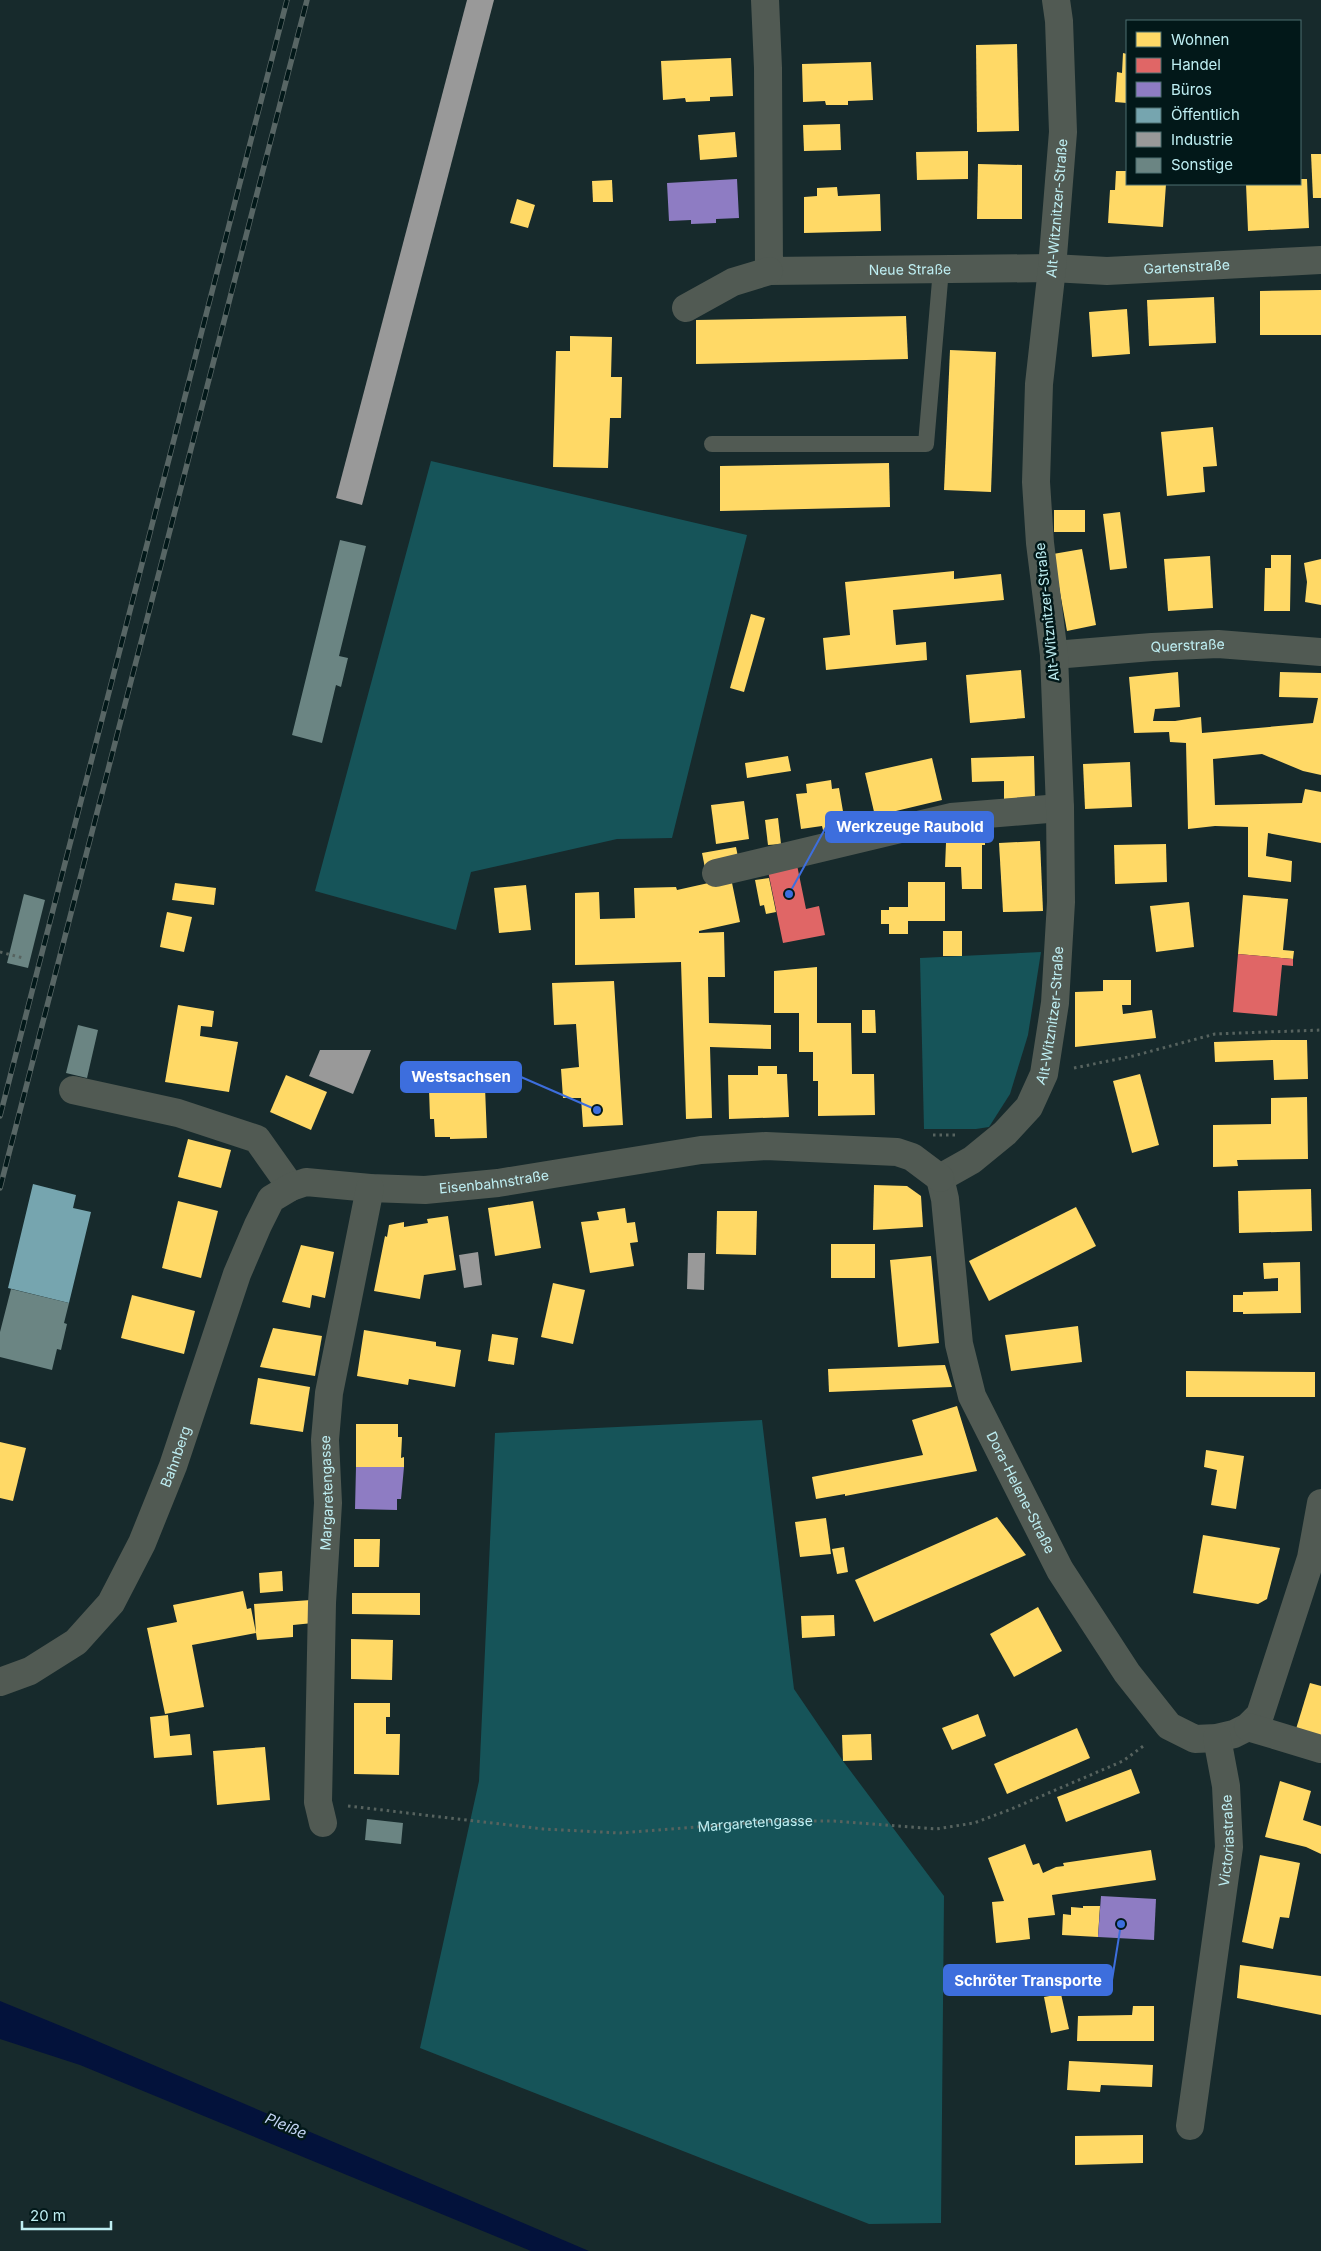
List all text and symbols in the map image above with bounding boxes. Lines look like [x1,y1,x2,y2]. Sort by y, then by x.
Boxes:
legend [1126,20,1301,185]
text: Wohnen [1171,30,1229,49]
text: Handel [1171,55,1221,74]
text: Büros [1171,80,1212,99]
text: Öffentlich [1171,105,1240,124]
text: Industrie [1171,130,1233,149]
street label: Alt-Witznitzer-Straße [1042,138,1070,279]
text: Sonstige [1171,155,1233,174]
street label: Gartenstraße [1143,256,1230,277]
street label: Neue Straße [868,260,951,278]
street label: Alt-Witznitzer-Straße [1031,542,1062,682]
street label: Querstraße [1150,635,1225,655]
callout: Werkzeuge Raubold [826,812,993,842]
text: Werkzeuge Raubold [836,817,984,836]
street label: Alt-Witznitzer-Straße [1031,946,1066,1087]
callout: Westsachsen [401,1062,521,1092]
text: Westsachsen [411,1067,511,1086]
street label: Eisenbahnstraße [438,1166,550,1197]
street label: Bahnberg [156,1424,194,1490]
street label: Dora-Helene-Straße [983,1428,1059,1556]
street label: Margaretengasse [316,1434,336,1551]
street label: Victoriastraße [1215,1794,1237,1888]
street label: Margaretengasse [697,1812,813,1835]
callout: Schröter Transporte [944,1965,1112,1995]
text: Schröter Transporte [954,1971,1102,1990]
water label: Pleiße [263,2108,310,2143]
scale bar [22,2198,111,2230]
text: 20 m [30,2206,66,2225]

